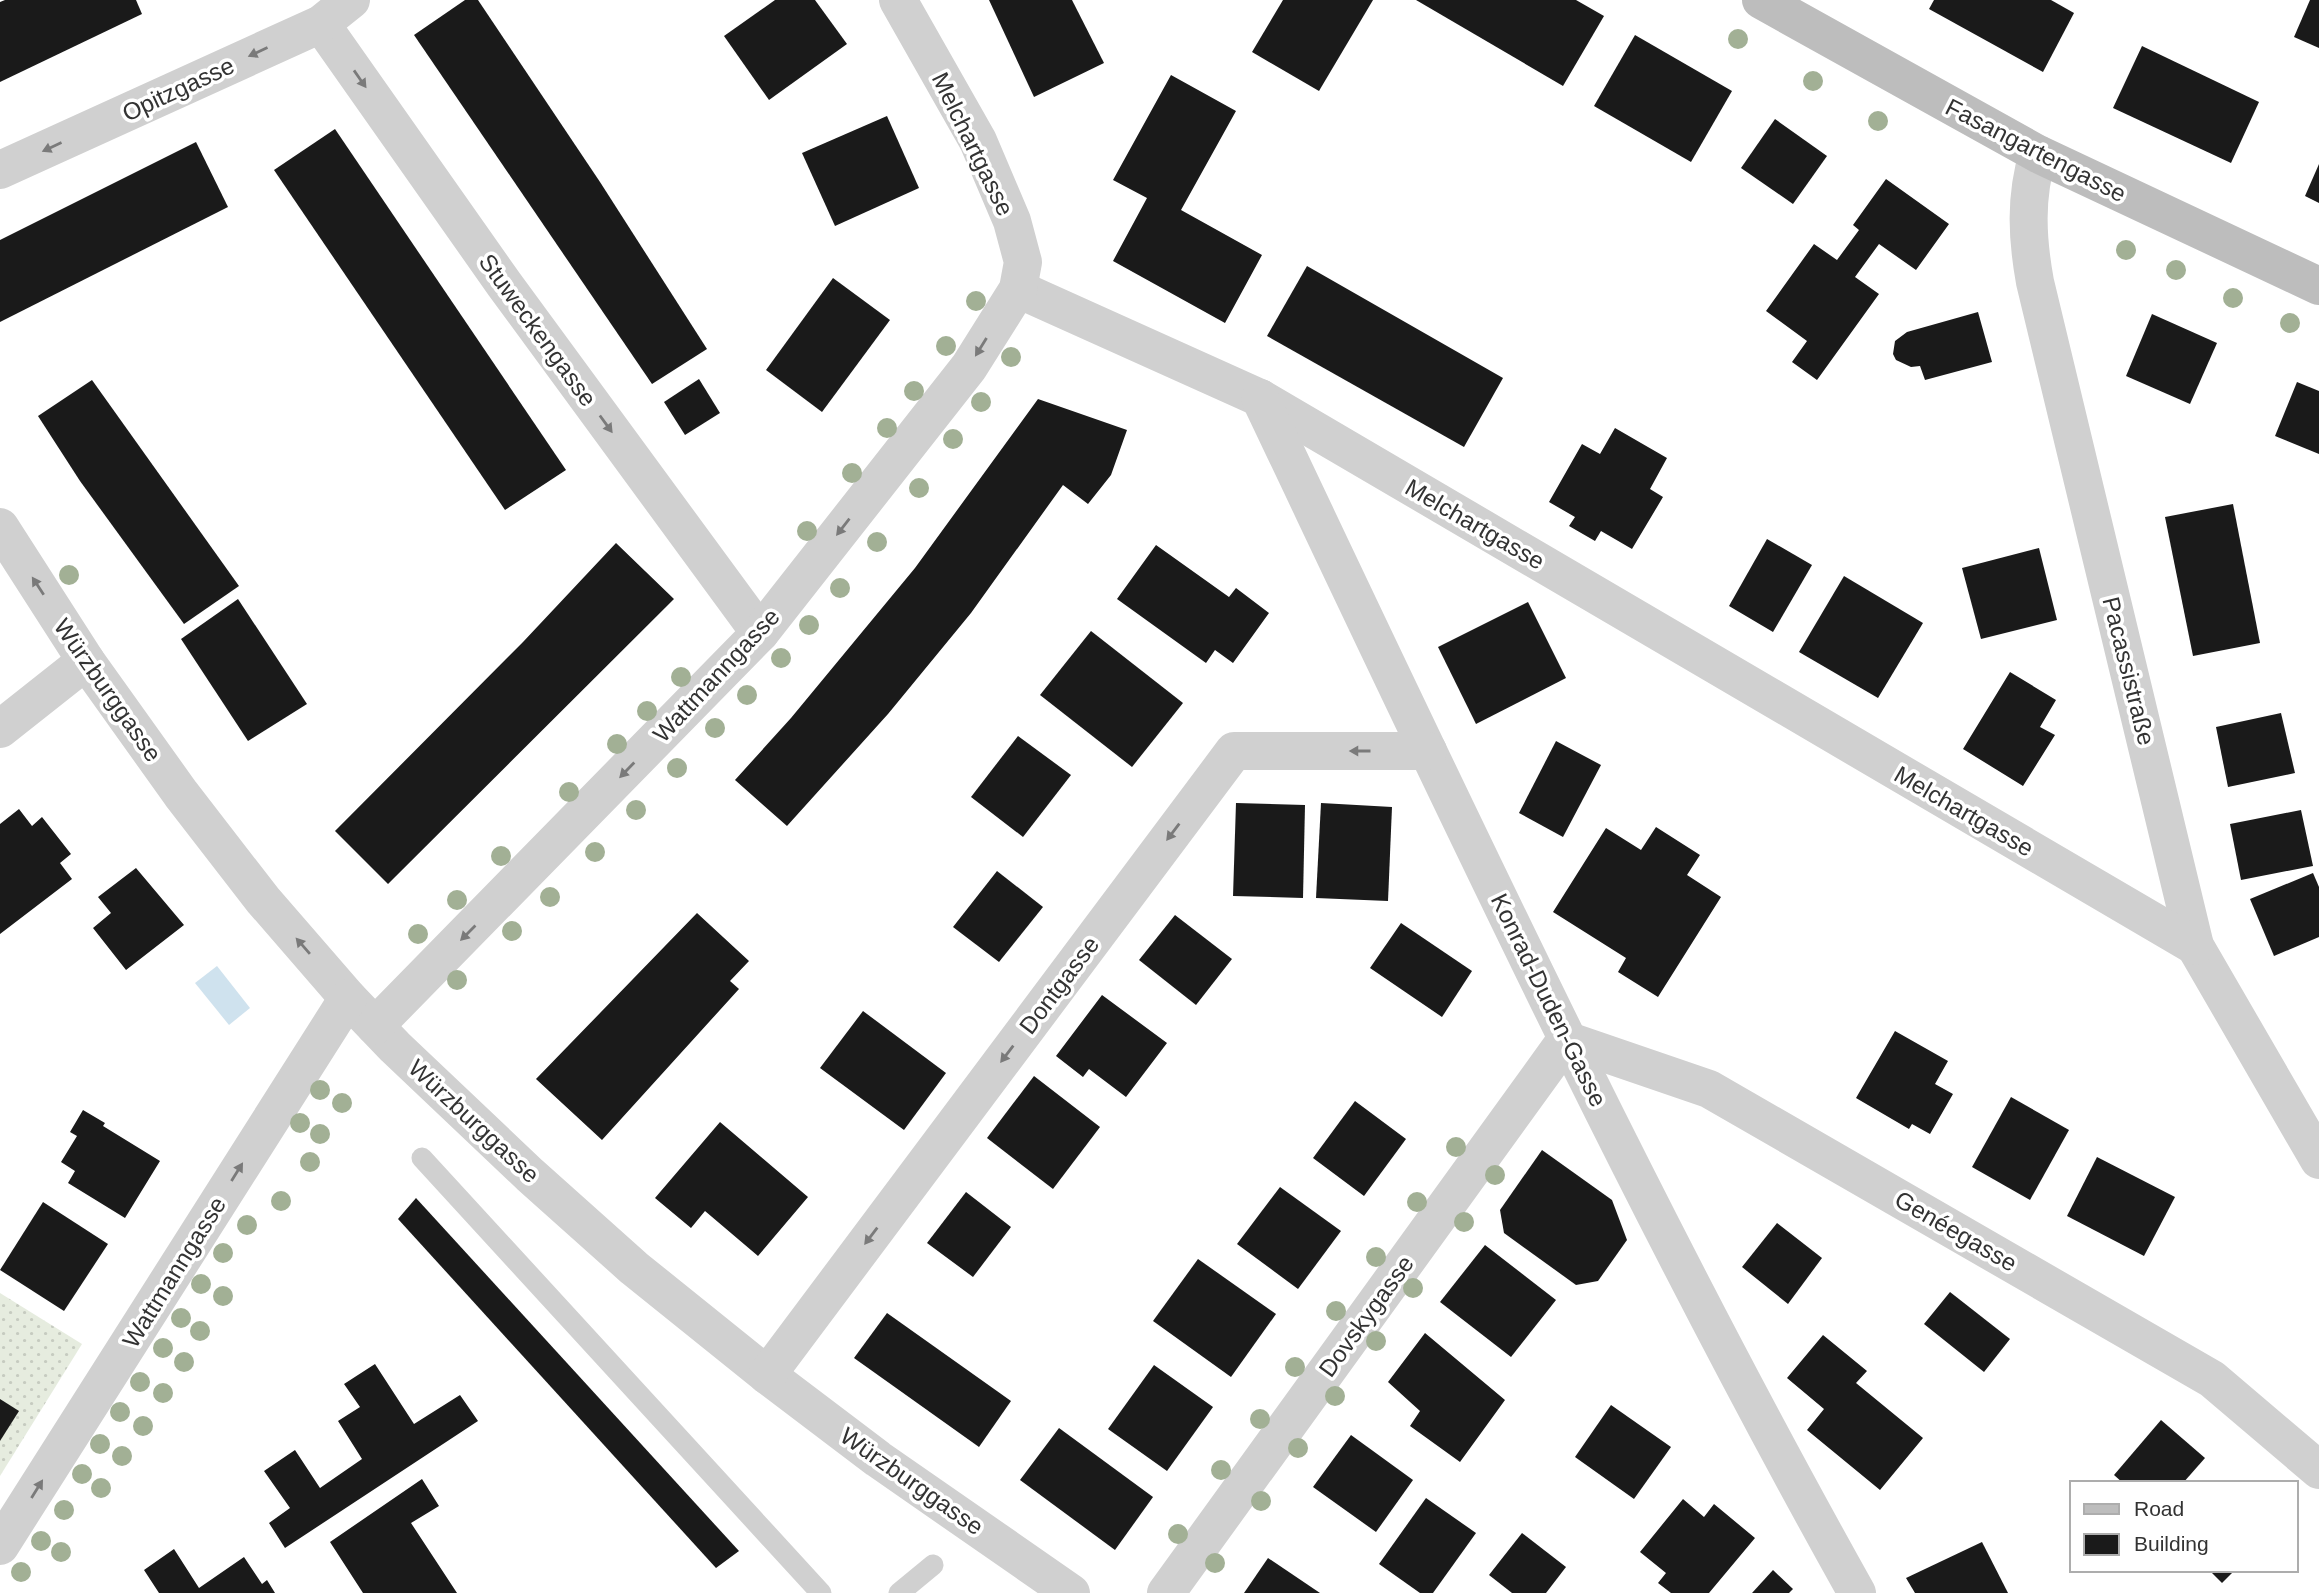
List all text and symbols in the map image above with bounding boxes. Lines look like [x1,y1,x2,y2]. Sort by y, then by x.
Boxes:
one-way arrow [248,47,269,58]
street label: Opitzgasse [118,51,238,127]
street label: Melchartgasse [927,68,1019,220]
one-way arrow [353,70,366,89]
street label: Fasangartengasse [1941,93,2131,207]
one-way arrow [41,141,62,152]
street label: Stuweckengasse [474,249,602,411]
one-way arrow [975,338,988,357]
one-way arrow [599,415,613,433]
street label: Melchartgasse [1401,473,1549,575]
one-way arrow [835,518,850,536]
one-way arrow [31,576,44,596]
street label: Pacassistraße [2098,594,2160,748]
street label: Wattmanngasse [647,603,785,747]
street label: Würzburggasse [49,613,167,767]
one-way arrow [1348,745,1370,757]
street label: Melchartgasse [1890,760,2038,862]
one-way arrow [620,761,636,778]
one-way arrow [1166,823,1180,841]
street label: Konrad-Duden-Gasse [1486,889,1612,1111]
one-way arrow [460,924,477,941]
street label: Dontgasse [1014,931,1104,1039]
one-way arrow [296,938,311,955]
one-way arrow [1001,1045,1015,1063]
street label: Würzburggasse [403,1054,545,1188]
one-way arrow [230,1163,243,1182]
street label: Genéegasse [1890,1185,2022,1277]
street label: Wattmanngasse [117,1192,231,1352]
one-way arrow [865,1227,879,1245]
street label: Dovskygasse [1313,1250,1419,1382]
street label: Würzburggasse [835,1422,989,1540]
one-way arrow [30,1479,43,1498]
legend [2070,1481,2298,1572]
text: Road [2134,1497,2184,1520]
text: Building [2134,1532,2209,1555]

